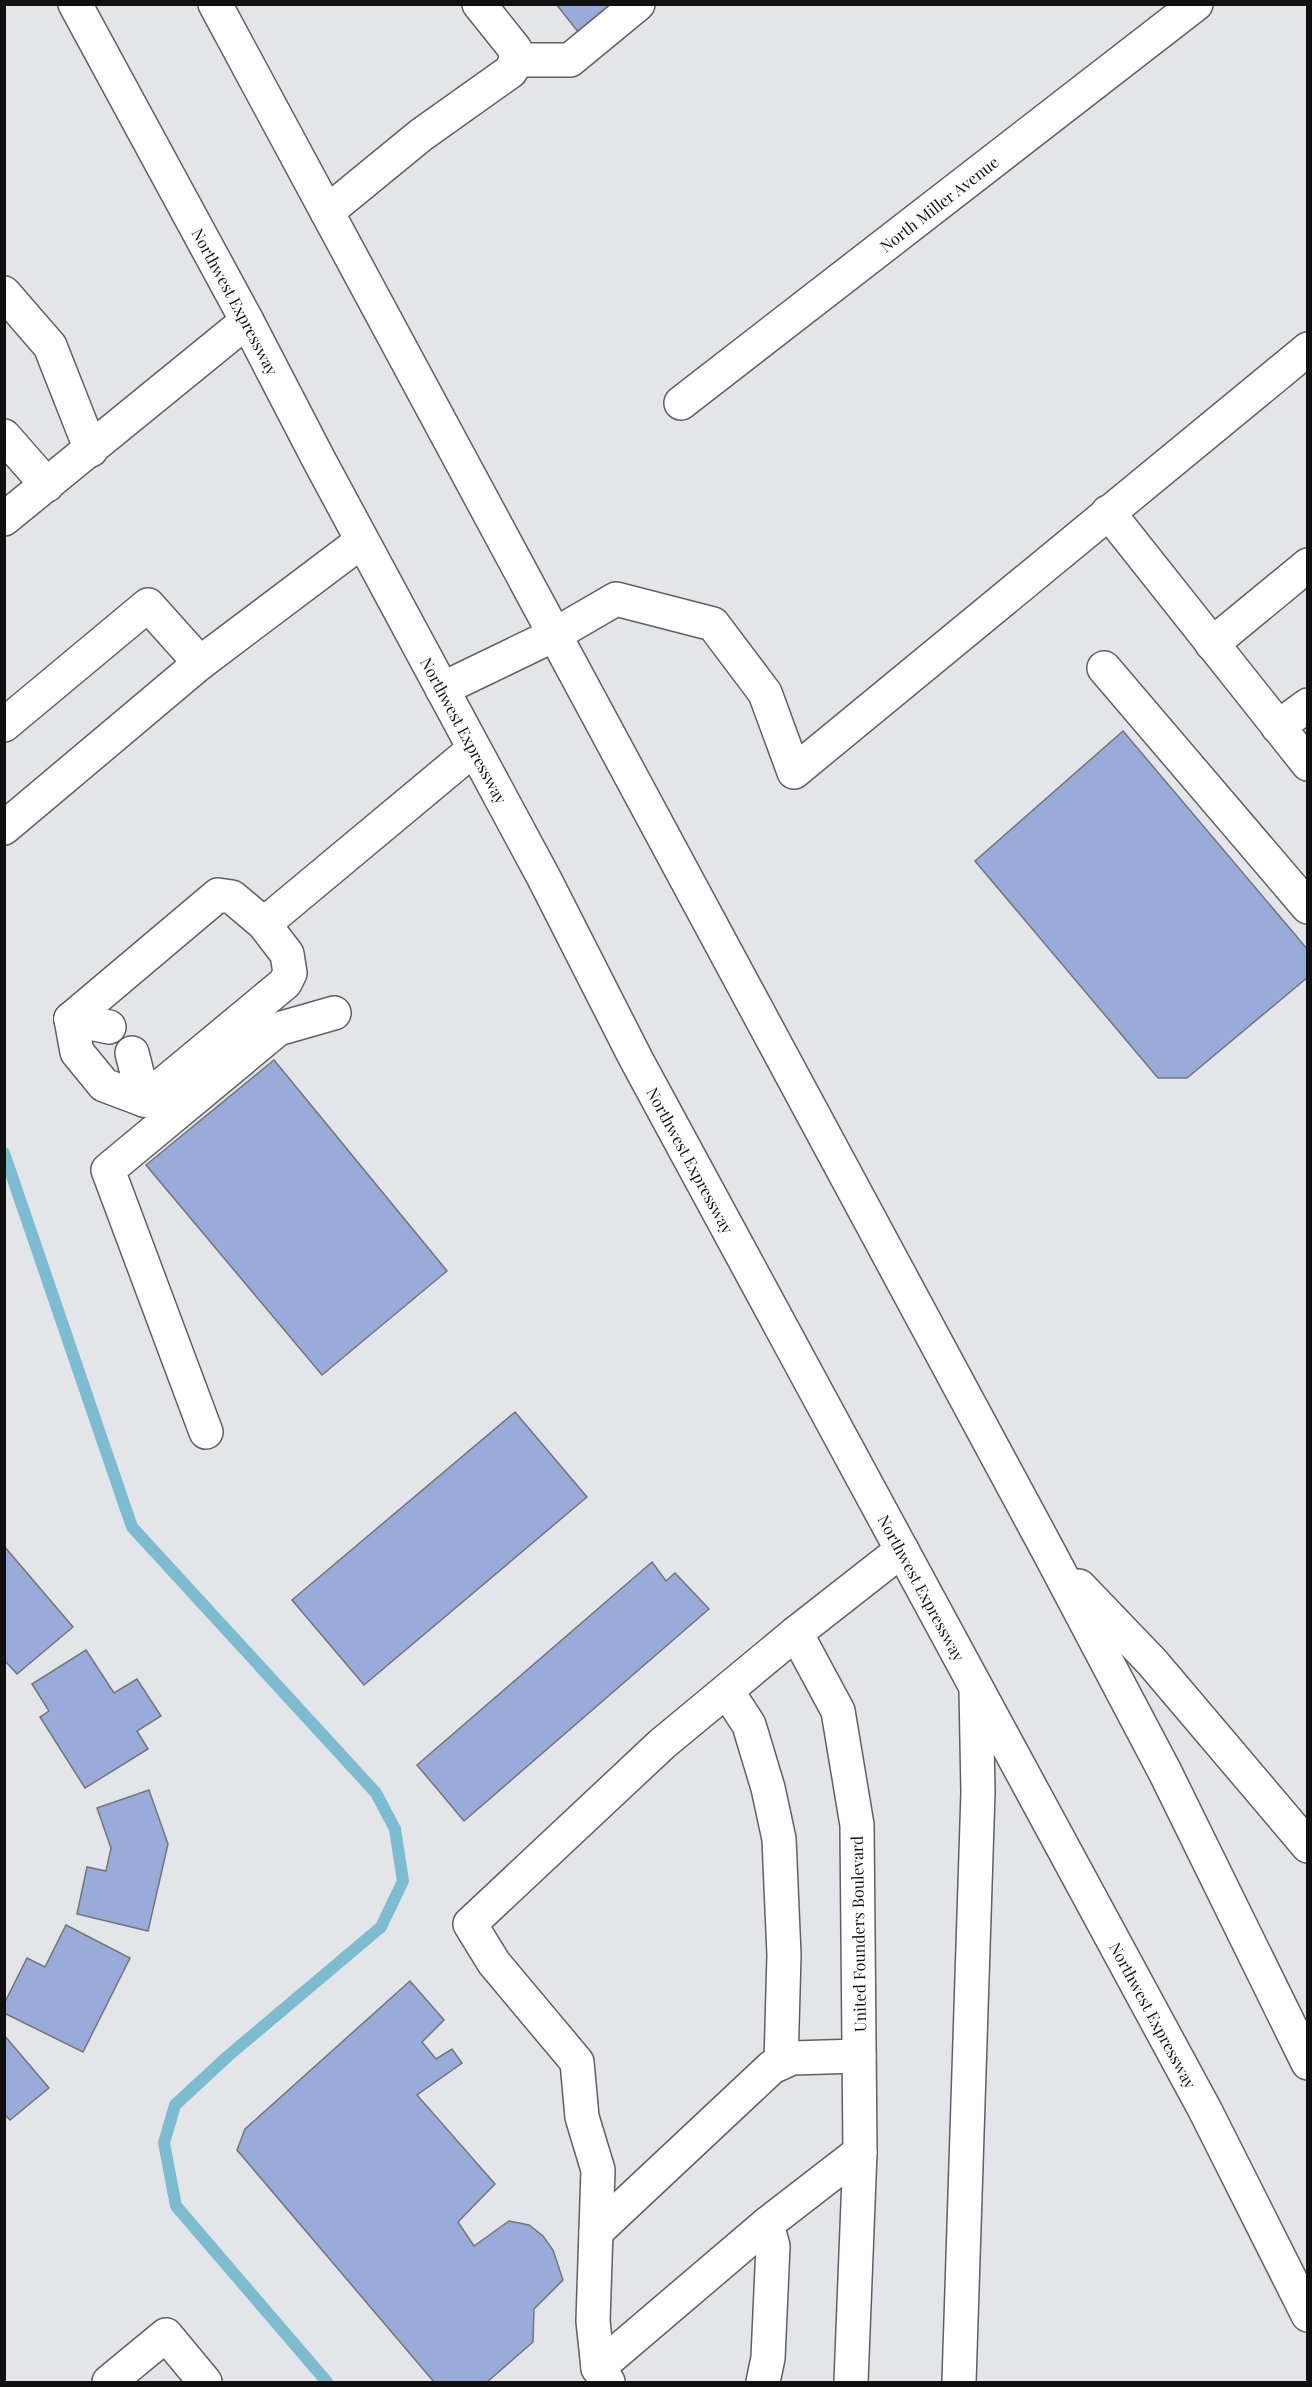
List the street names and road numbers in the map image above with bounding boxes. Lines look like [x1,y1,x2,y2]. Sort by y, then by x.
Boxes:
street label: North Miller Avenue [875,151,1002,256]
street label: Northwest Expressway [188,224,283,378]
street label: Northwest Expressway [416,653,512,807]
street label: Northwest Expressway [643,1083,739,1237]
street label: Northwest Expressway [874,1511,970,1664]
street label: United Founders Boulevard [846,1836,870,2032]
street label: Northwest Expressway [1105,1938,1202,2092]

